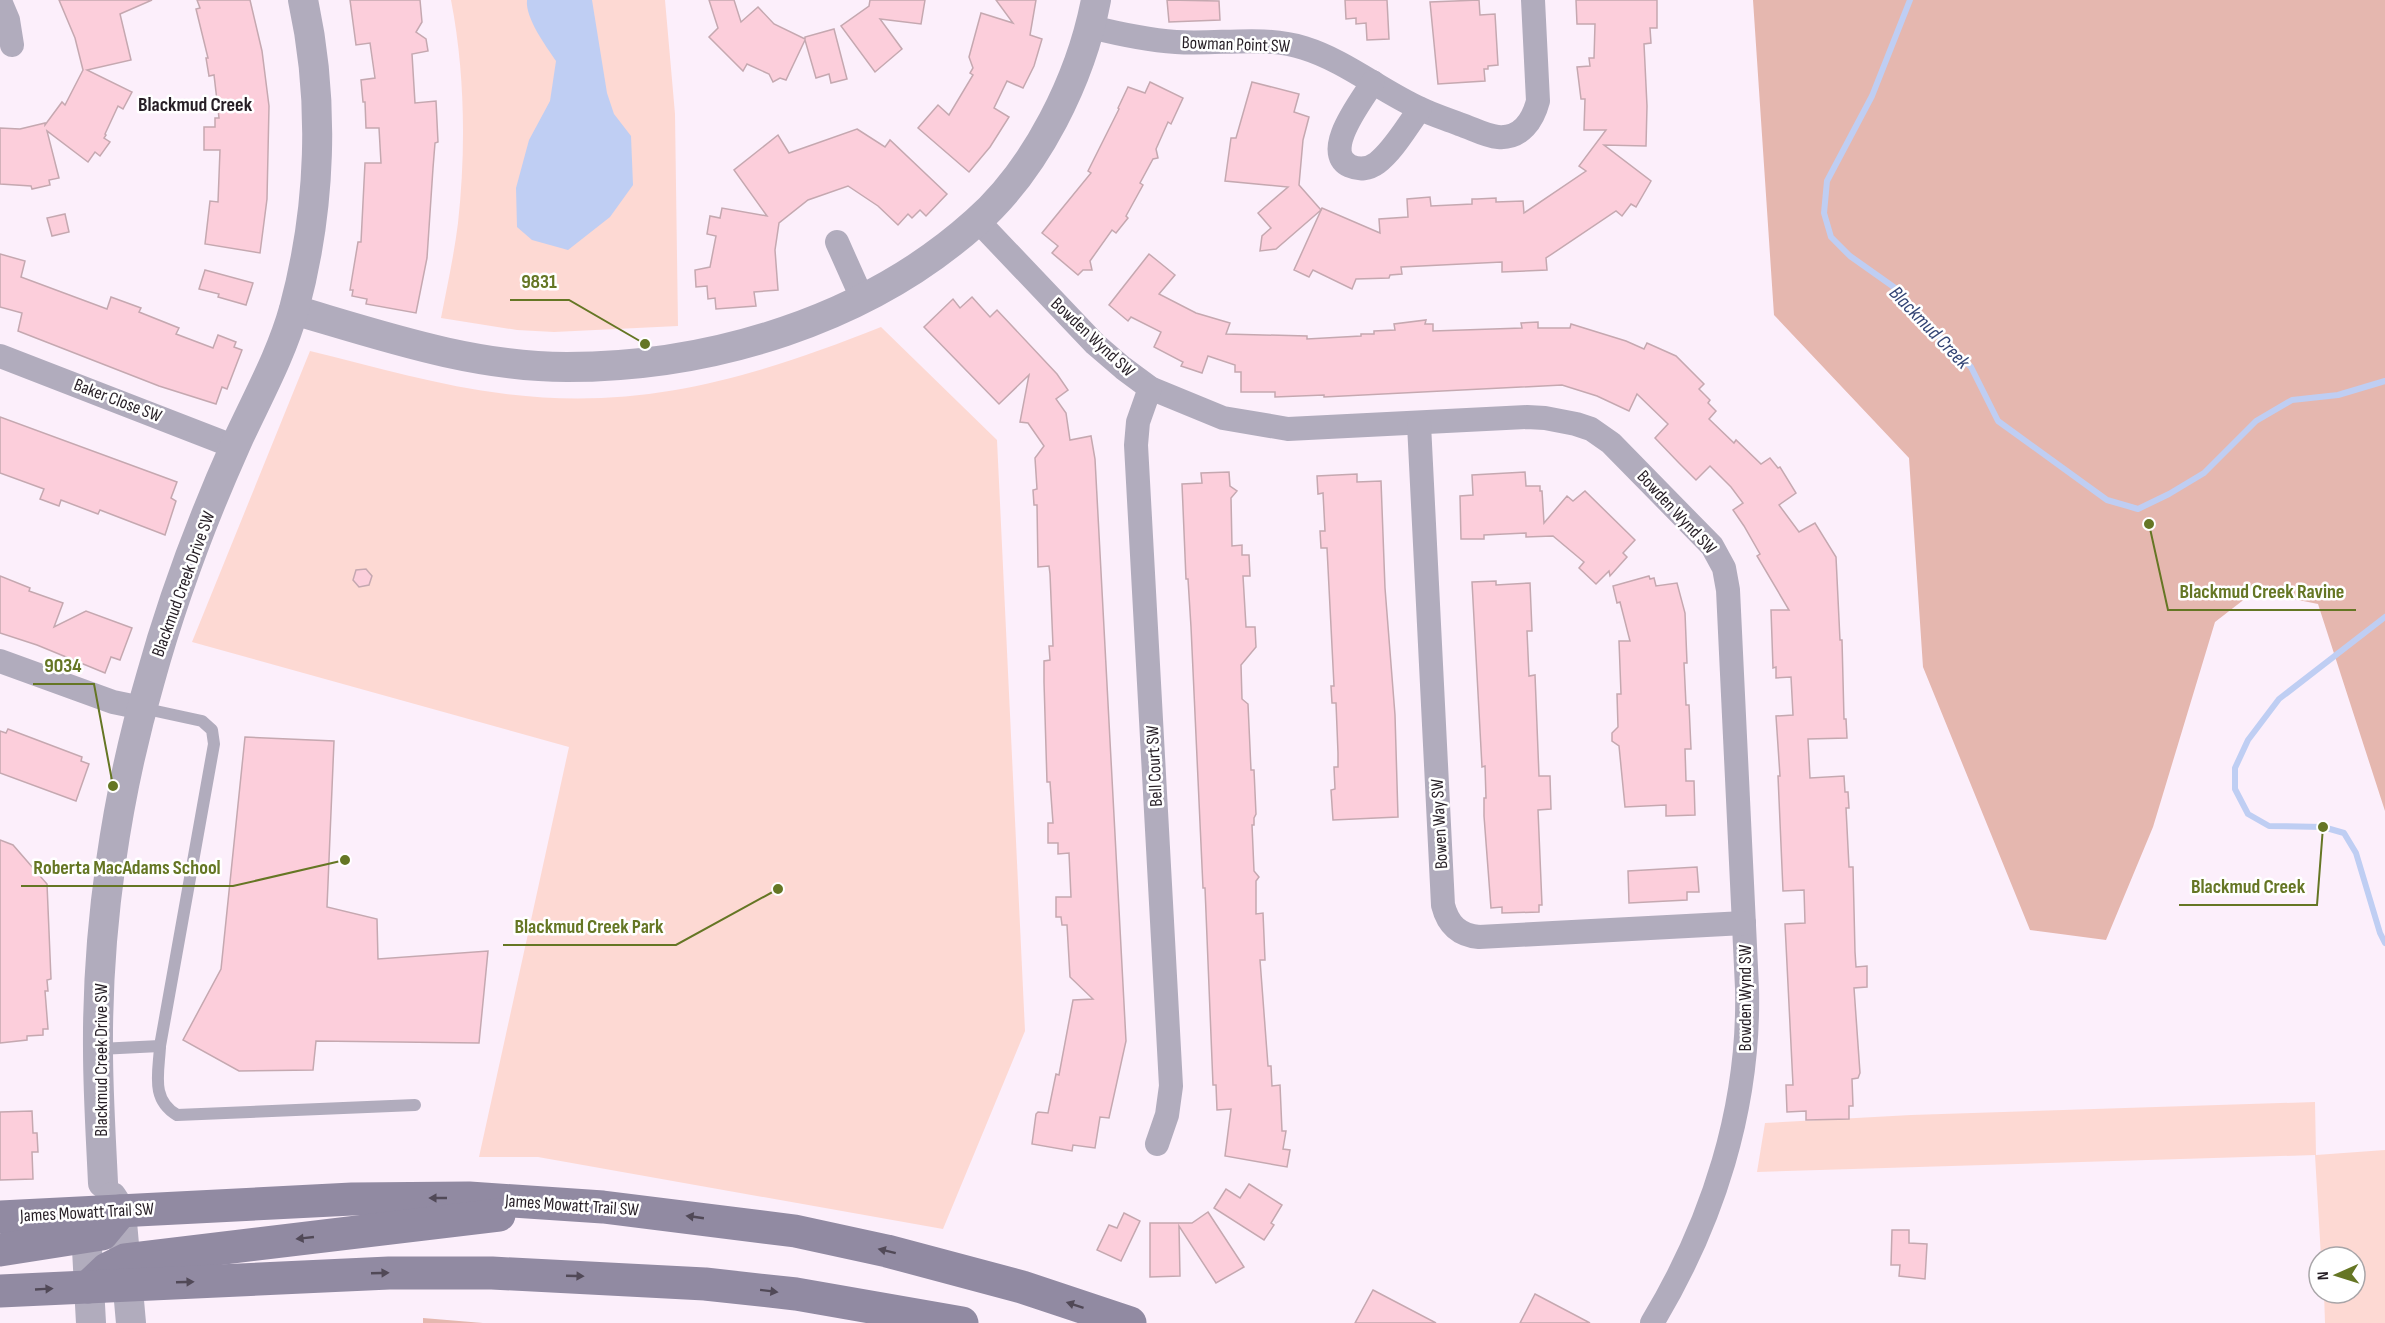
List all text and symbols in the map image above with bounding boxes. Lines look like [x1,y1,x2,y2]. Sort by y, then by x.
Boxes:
street label: Bowman Point SW [1181,32,1291,57]
district label: Blackmud Creek [138,93,253,117]
callout: 9831 [510,262,569,300]
text: 9831 [521,270,557,294]
water label: Blackmud Creek [1884,281,1975,374]
street label: Bowden Wynd SW [1046,293,1139,382]
street label: Baker Close SW [71,374,165,427]
street label: Bowden Wynd SW [1633,466,1721,559]
street label: Blackmud Creek Drive SW [147,508,220,660]
callout: Blackmud Creek Ravine [2168,572,2356,610]
text: Blackmud Creek Ravine [2180,580,2344,604]
callout: 9034 [33,646,94,684]
text: 9034 [44,654,82,678]
street label: Bell Court SW [1142,724,1167,807]
street label: Bowen Way SW [1427,778,1452,870]
callout: Roberta MacAdams School [21,848,233,886]
text: Roberta MacAdams School [33,856,221,880]
callout: Blackmud Creek [2179,867,2317,905]
text: Blackmud Creek [2191,875,2306,899]
callout: Blackmud Creek Park [503,907,676,945]
text: Blackmud Creek Park [515,915,664,939]
street label: Bowden Wynd SW [1735,944,1756,1051]
street label: Blackmud Creek Drive SW [91,983,112,1137]
street label: James Mowatt Trail SW [503,1190,640,1221]
one-way arrow [429,1193,448,1203]
street label: James Mowatt Trail SW [18,1198,155,1227]
one-way arrow [686,1213,705,1222]
one-way arrow [296,1234,315,1243]
north arrow [2307,1245,2367,1305]
one-way arrow [878,1246,897,1256]
one-way arrow [371,1269,390,1278]
one-way arrow [565,1271,584,1280]
text: N [2314,1271,2333,1280]
one-way arrow [176,1277,195,1286]
one-way arrow [35,1285,54,1294]
one-way arrow [760,1286,779,1296]
one-way arrow [1066,1300,1084,1309]

